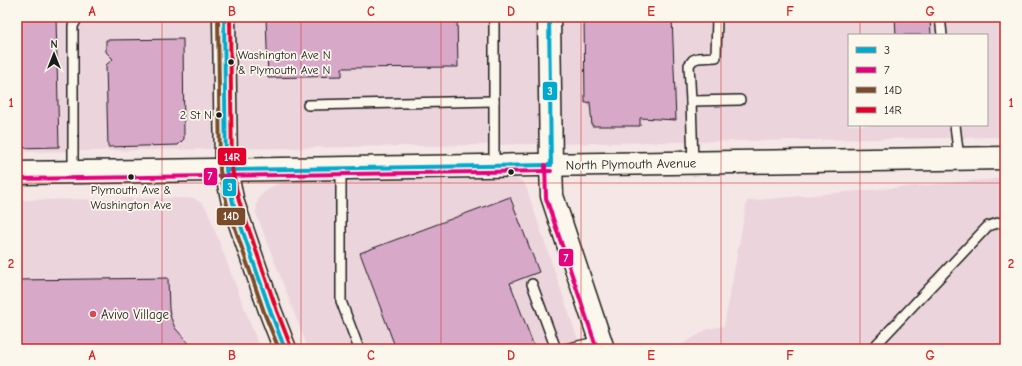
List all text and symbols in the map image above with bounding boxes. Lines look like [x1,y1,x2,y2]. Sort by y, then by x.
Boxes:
text: A [88,4,96,19]
text: B [228,4,236,19]
text: C [367,4,375,19]
text: D [507,4,515,19]
text: E [647,4,655,19]
text: F [786,4,794,19]
text: G [925,4,935,19]
north arrow [34,34,74,74]
legend [848,34,988,126]
text: N [50,38,58,51]
text: 3 [884,43,890,57]
place label: Washington Ave N & Plymouth Ave N [238,48,331,77]
marker: Washington Ave N & Plymouth Ave N [226,57,236,67]
text: 7 [884,63,890,77]
line badge: 3 [542,81,558,101]
text: 14D [884,83,902,97]
text: 3 [547,85,553,98]
text: 1 [8,95,14,110]
text: 1 [1008,95,1014,110]
text: 14R [884,103,902,117]
place label: 2 St N [180,108,212,122]
marker: 2 St N [214,110,224,120]
line badge: 14R [217,147,247,166]
text: 14R [224,151,240,164]
street label: North Plymouth Avenue [566,155,697,173]
line badge: 7 [203,167,218,186]
unlabelled marker [506,167,516,177]
text: 7 [208,170,213,183]
marker: Plymouth Ave & Washington Ave [126,172,136,182]
line badge: 3 [222,178,237,197]
text: 3 [227,181,233,194]
place label: Plymouth Ave & Washington Ave [91,183,172,212]
line badge: 14D [216,207,246,226]
text: 14D [223,210,239,223]
line badge: 7 [558,248,574,267]
text: 7 [564,252,569,265]
text: 2 [8,256,14,271]
text: 2 [1008,256,1014,271]
place label: Avivo Village [101,307,170,322]
marker: Avivo Village [88,309,98,319]
text: A [88,348,96,363]
text: B [228,348,236,363]
text: C [367,348,375,363]
text: D [507,348,515,363]
text: E [647,348,655,363]
text: F [786,348,794,363]
text: G [925,348,935,363]

